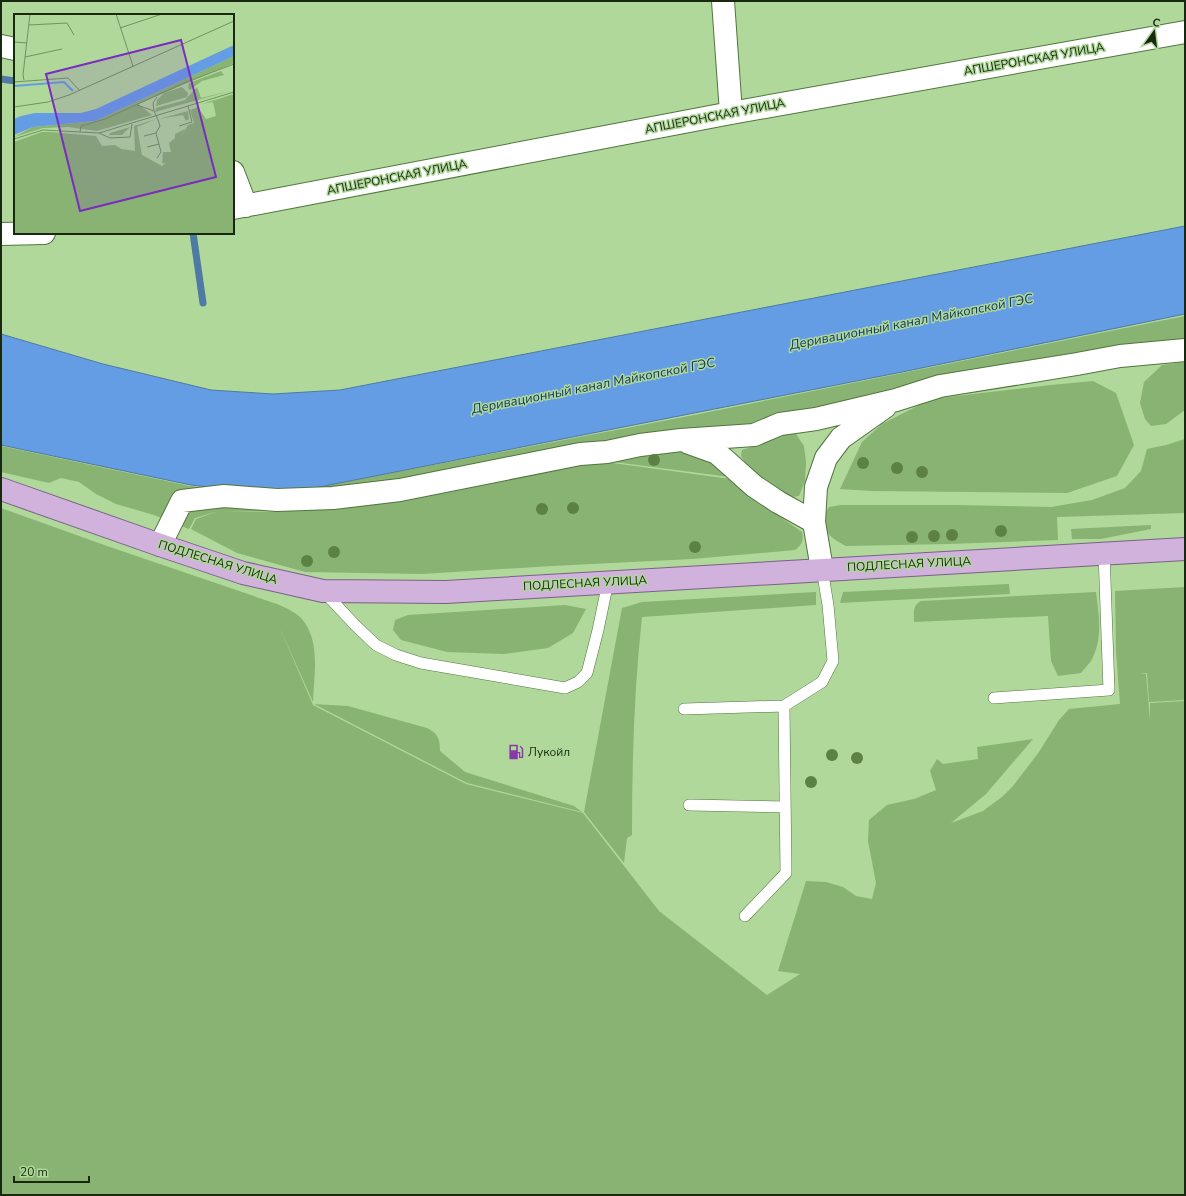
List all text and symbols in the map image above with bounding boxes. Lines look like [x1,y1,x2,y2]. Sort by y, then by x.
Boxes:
north arrow [1134,12,1174,52]
inset map [14,14,234,234]
text: С [1151,15,1162,31]
street label: АПШЕРОНСКАЯ УЛИЦА [962,39,1106,79]
street label: АПШЕРОНСКАЯ УЛИЦА [644,95,787,137]
street label: АПШЕРОНСКАЯ УЛИЦА [326,156,469,198]
water label: Деривационный канал Майкопской ГЭС [787,289,1035,355]
water label: Деривационный канал Майкопской ГЭС [469,353,717,419]
street label: ПОДЛЕСНАЯ УЛИЦА [156,536,280,588]
street label: ПОДЛЕСНАЯ УЛИЦА [847,553,972,575]
street label: ПОДЛЕСНАЯ УЛИЦА [523,572,648,594]
fuel station icon: Лукойл [507,743,525,761]
place label: Лукойл [528,744,570,760]
scale bar [14,1158,89,1184]
text: 20 m [20,1164,48,1180]

